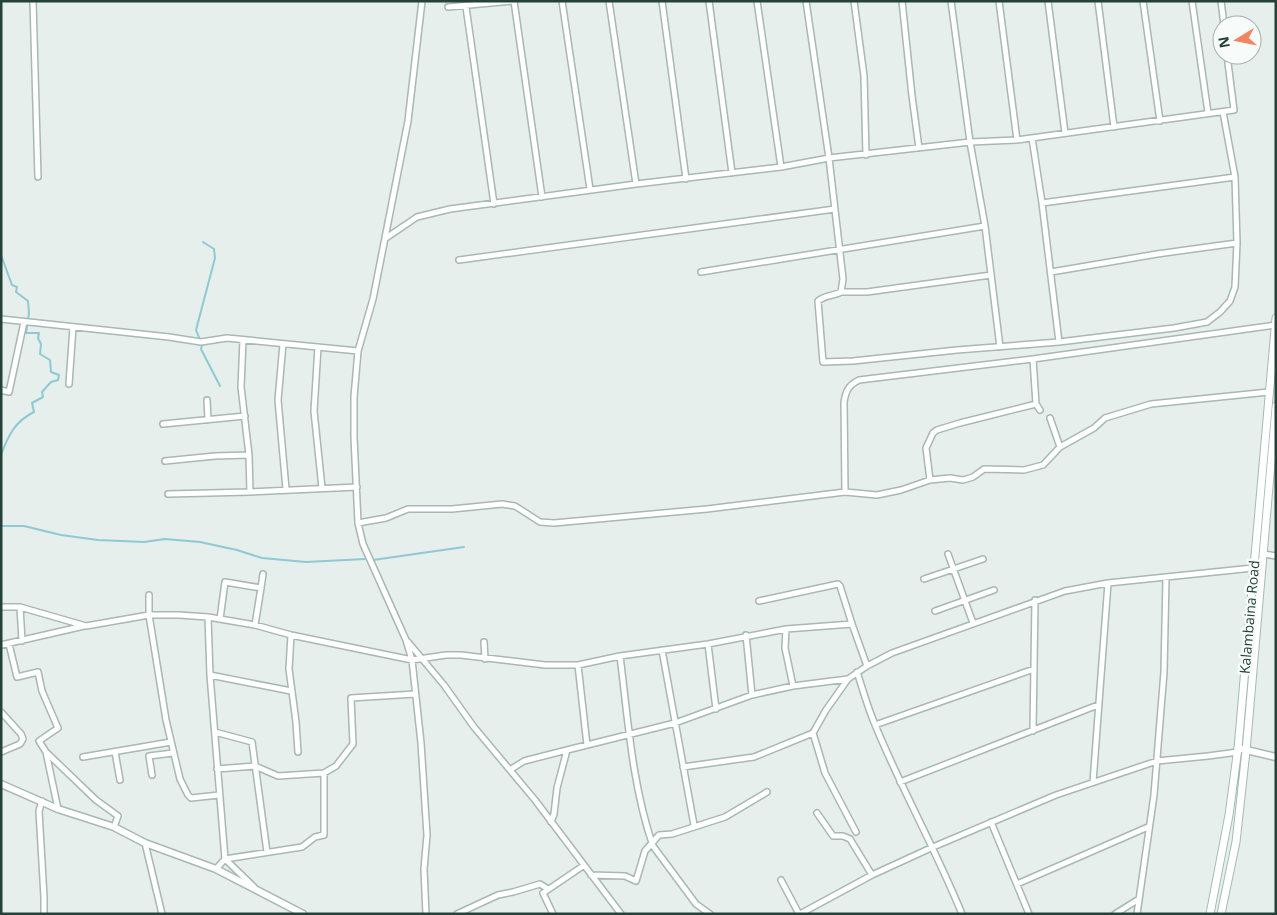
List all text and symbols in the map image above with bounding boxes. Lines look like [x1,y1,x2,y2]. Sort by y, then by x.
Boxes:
north arrow [1212,15,1262,65]
text: N [1213,35,1234,50]
street label: Kalambaina Road [1235,559,1263,675]

